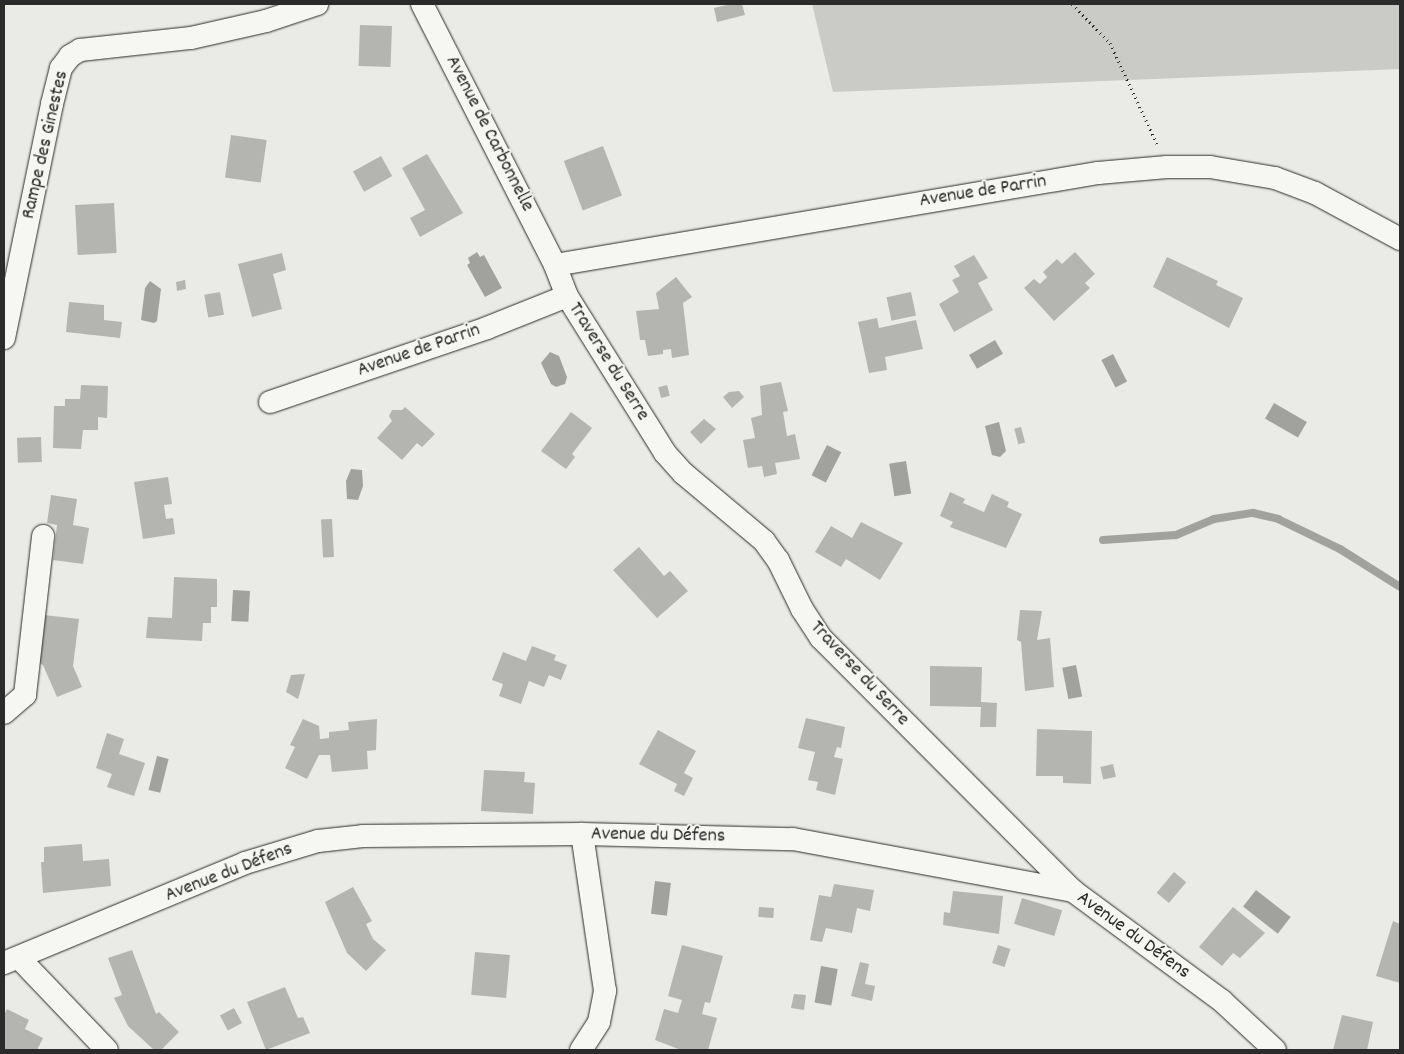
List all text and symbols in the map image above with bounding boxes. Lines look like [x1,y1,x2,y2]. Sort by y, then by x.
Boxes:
street label: Avenue de Carbonnelle [439,52,539,216]
street label: Rampe des Ginestes [17,69,75,221]
street label: Avenue de Parrin [918,170,1048,214]
street label: Traverse du Serre [562,298,654,426]
street label: Avenue de Parrin [354,319,484,383]
street label: Traverse du Serre [804,616,914,732]
street label: Avenue du Défens [591,823,725,849]
street label: Avenue du Défens [162,838,296,908]
street label: Avenue du Défens [1072,887,1194,985]

